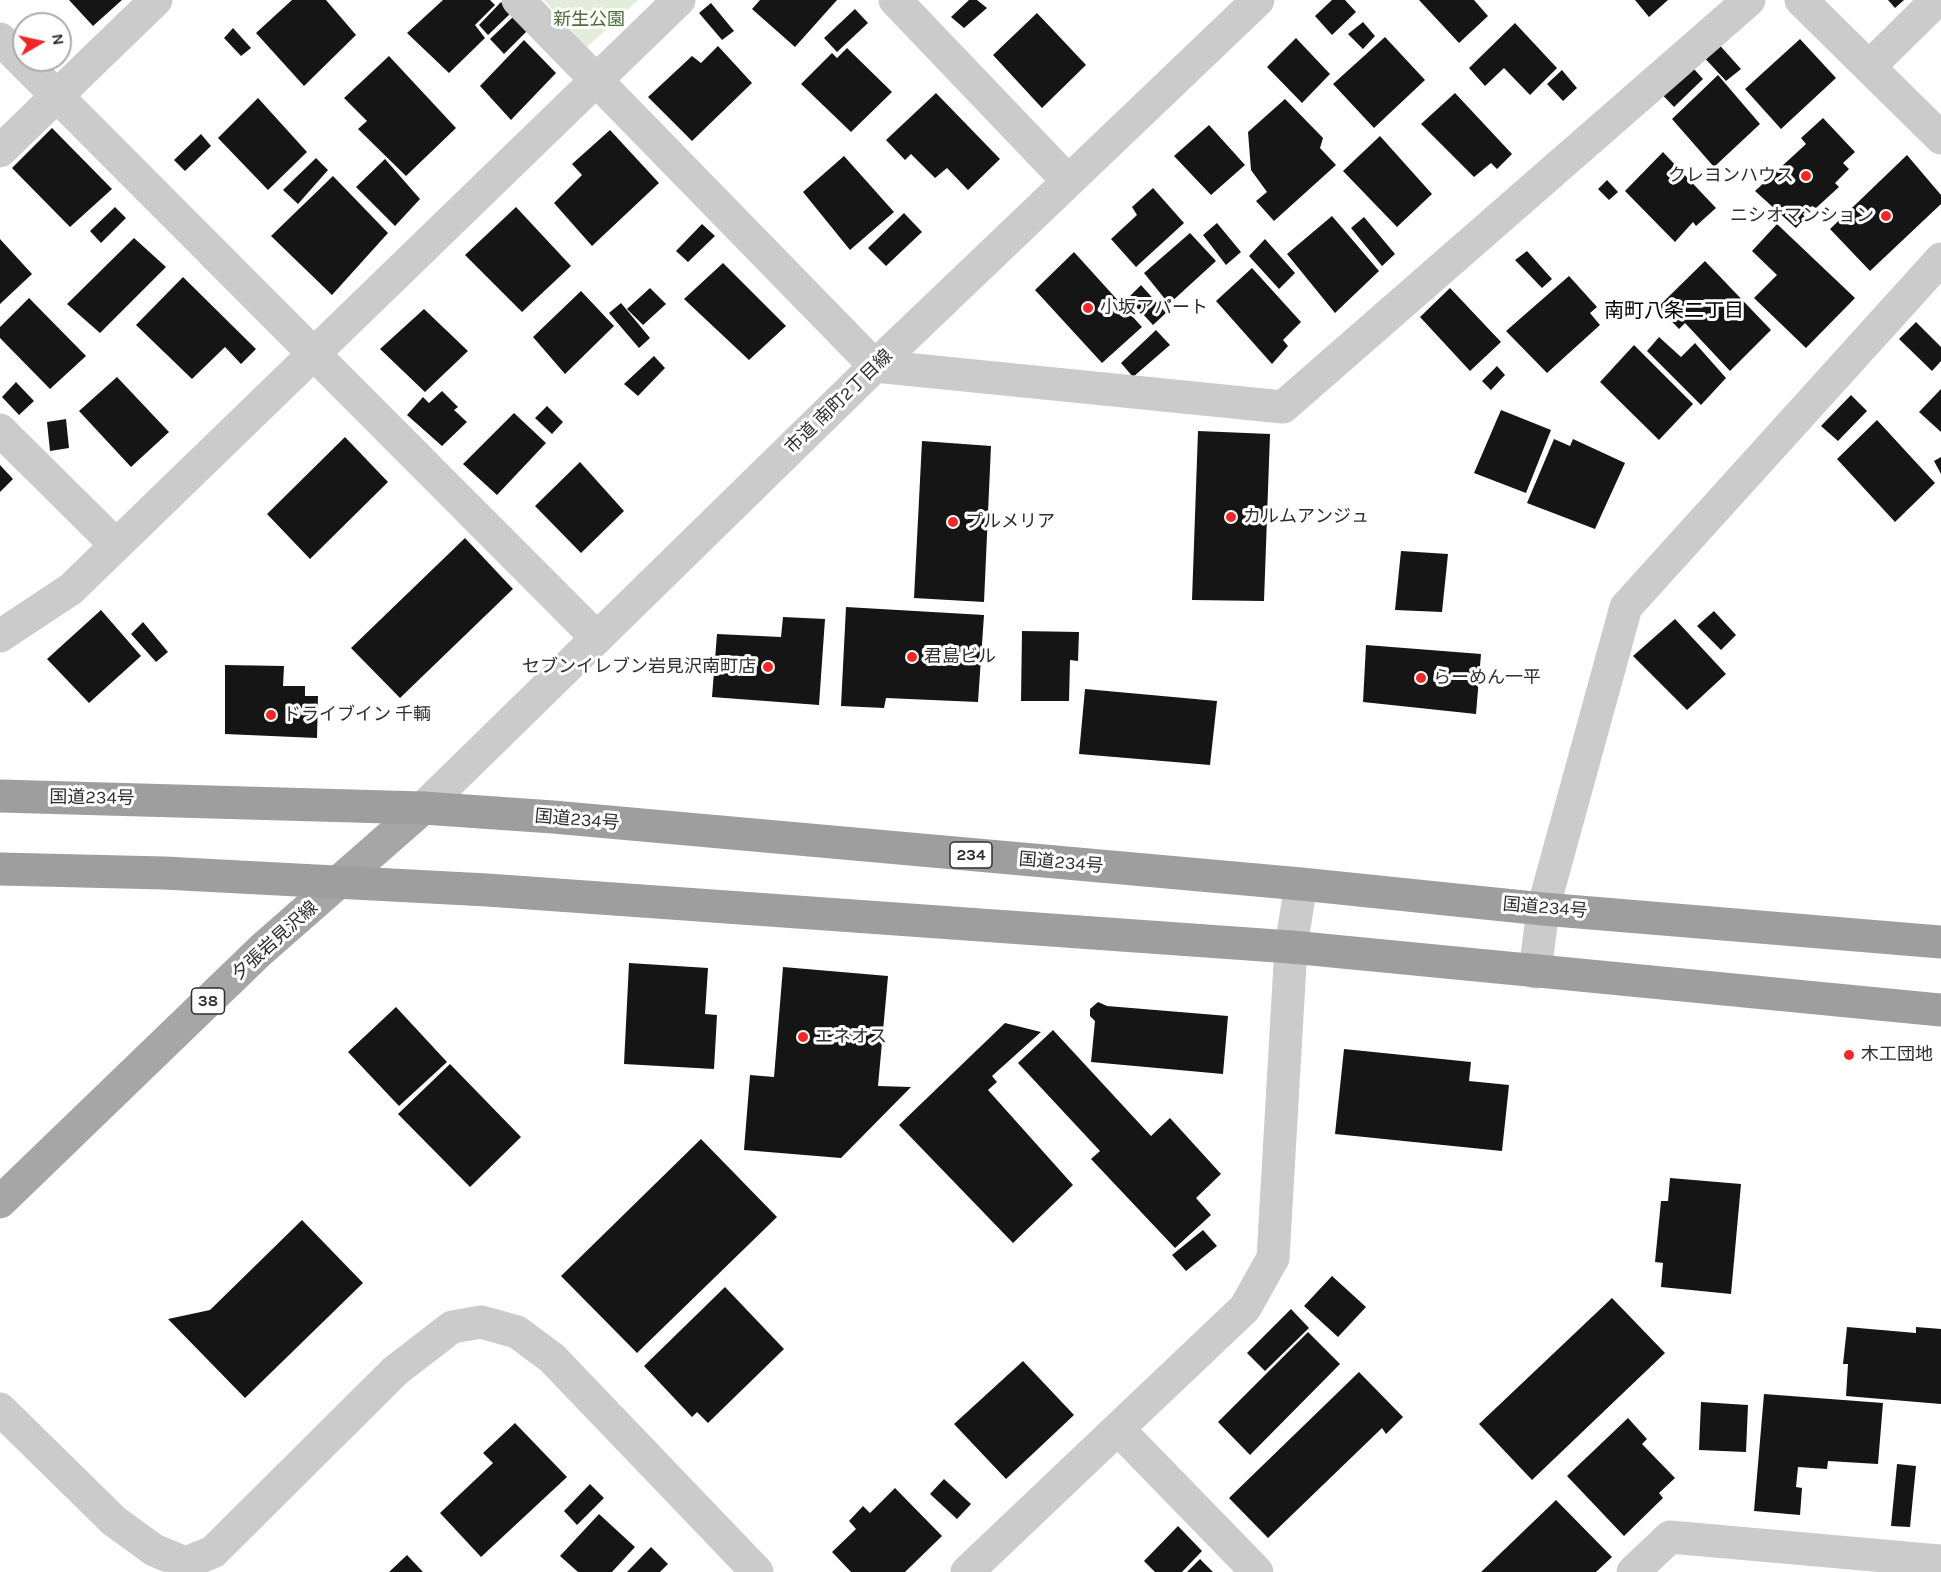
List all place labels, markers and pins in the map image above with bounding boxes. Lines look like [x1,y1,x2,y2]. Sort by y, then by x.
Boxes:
place label: クレヨンハウス [1668,165,1794,187]
marker: クレヨンハウス [1799,169,1813,183]
place label: ニシオマンション [1730,205,1874,227]
marker: ニシオマンション [1879,209,1893,223]
place label: 小坂アパート [1100,297,1208,319]
marker: 小坂アパート [1081,301,1095,315]
place label: カルムアンジュ [1243,506,1369,528]
marker: カルムアンジュ [1224,510,1238,524]
place label: プルメリア [965,511,1055,533]
marker: プルメリア [946,515,960,529]
place label: 君島ビル [924,646,996,668]
marker: 君島ビル [905,650,919,664]
place label: セブンイレブン岩見沢南町店 [522,656,756,678]
marker: セブンイレブン岩見沢南町店 [761,660,775,674]
place label: らーめん一平 [1433,667,1541,689]
marker: らーめん一平 [1414,671,1428,685]
place label: ドライブイン 千輌 [283,704,431,726]
marker: ドライブイン 千輌 [264,708,278,722]
place label: エネオス [815,1026,887,1048]
marker: エネオス [796,1030,810,1044]
place label: 木工団地 [1861,1044,1933,1066]
marker: 木工団地 [1842,1048,1856,1062]

